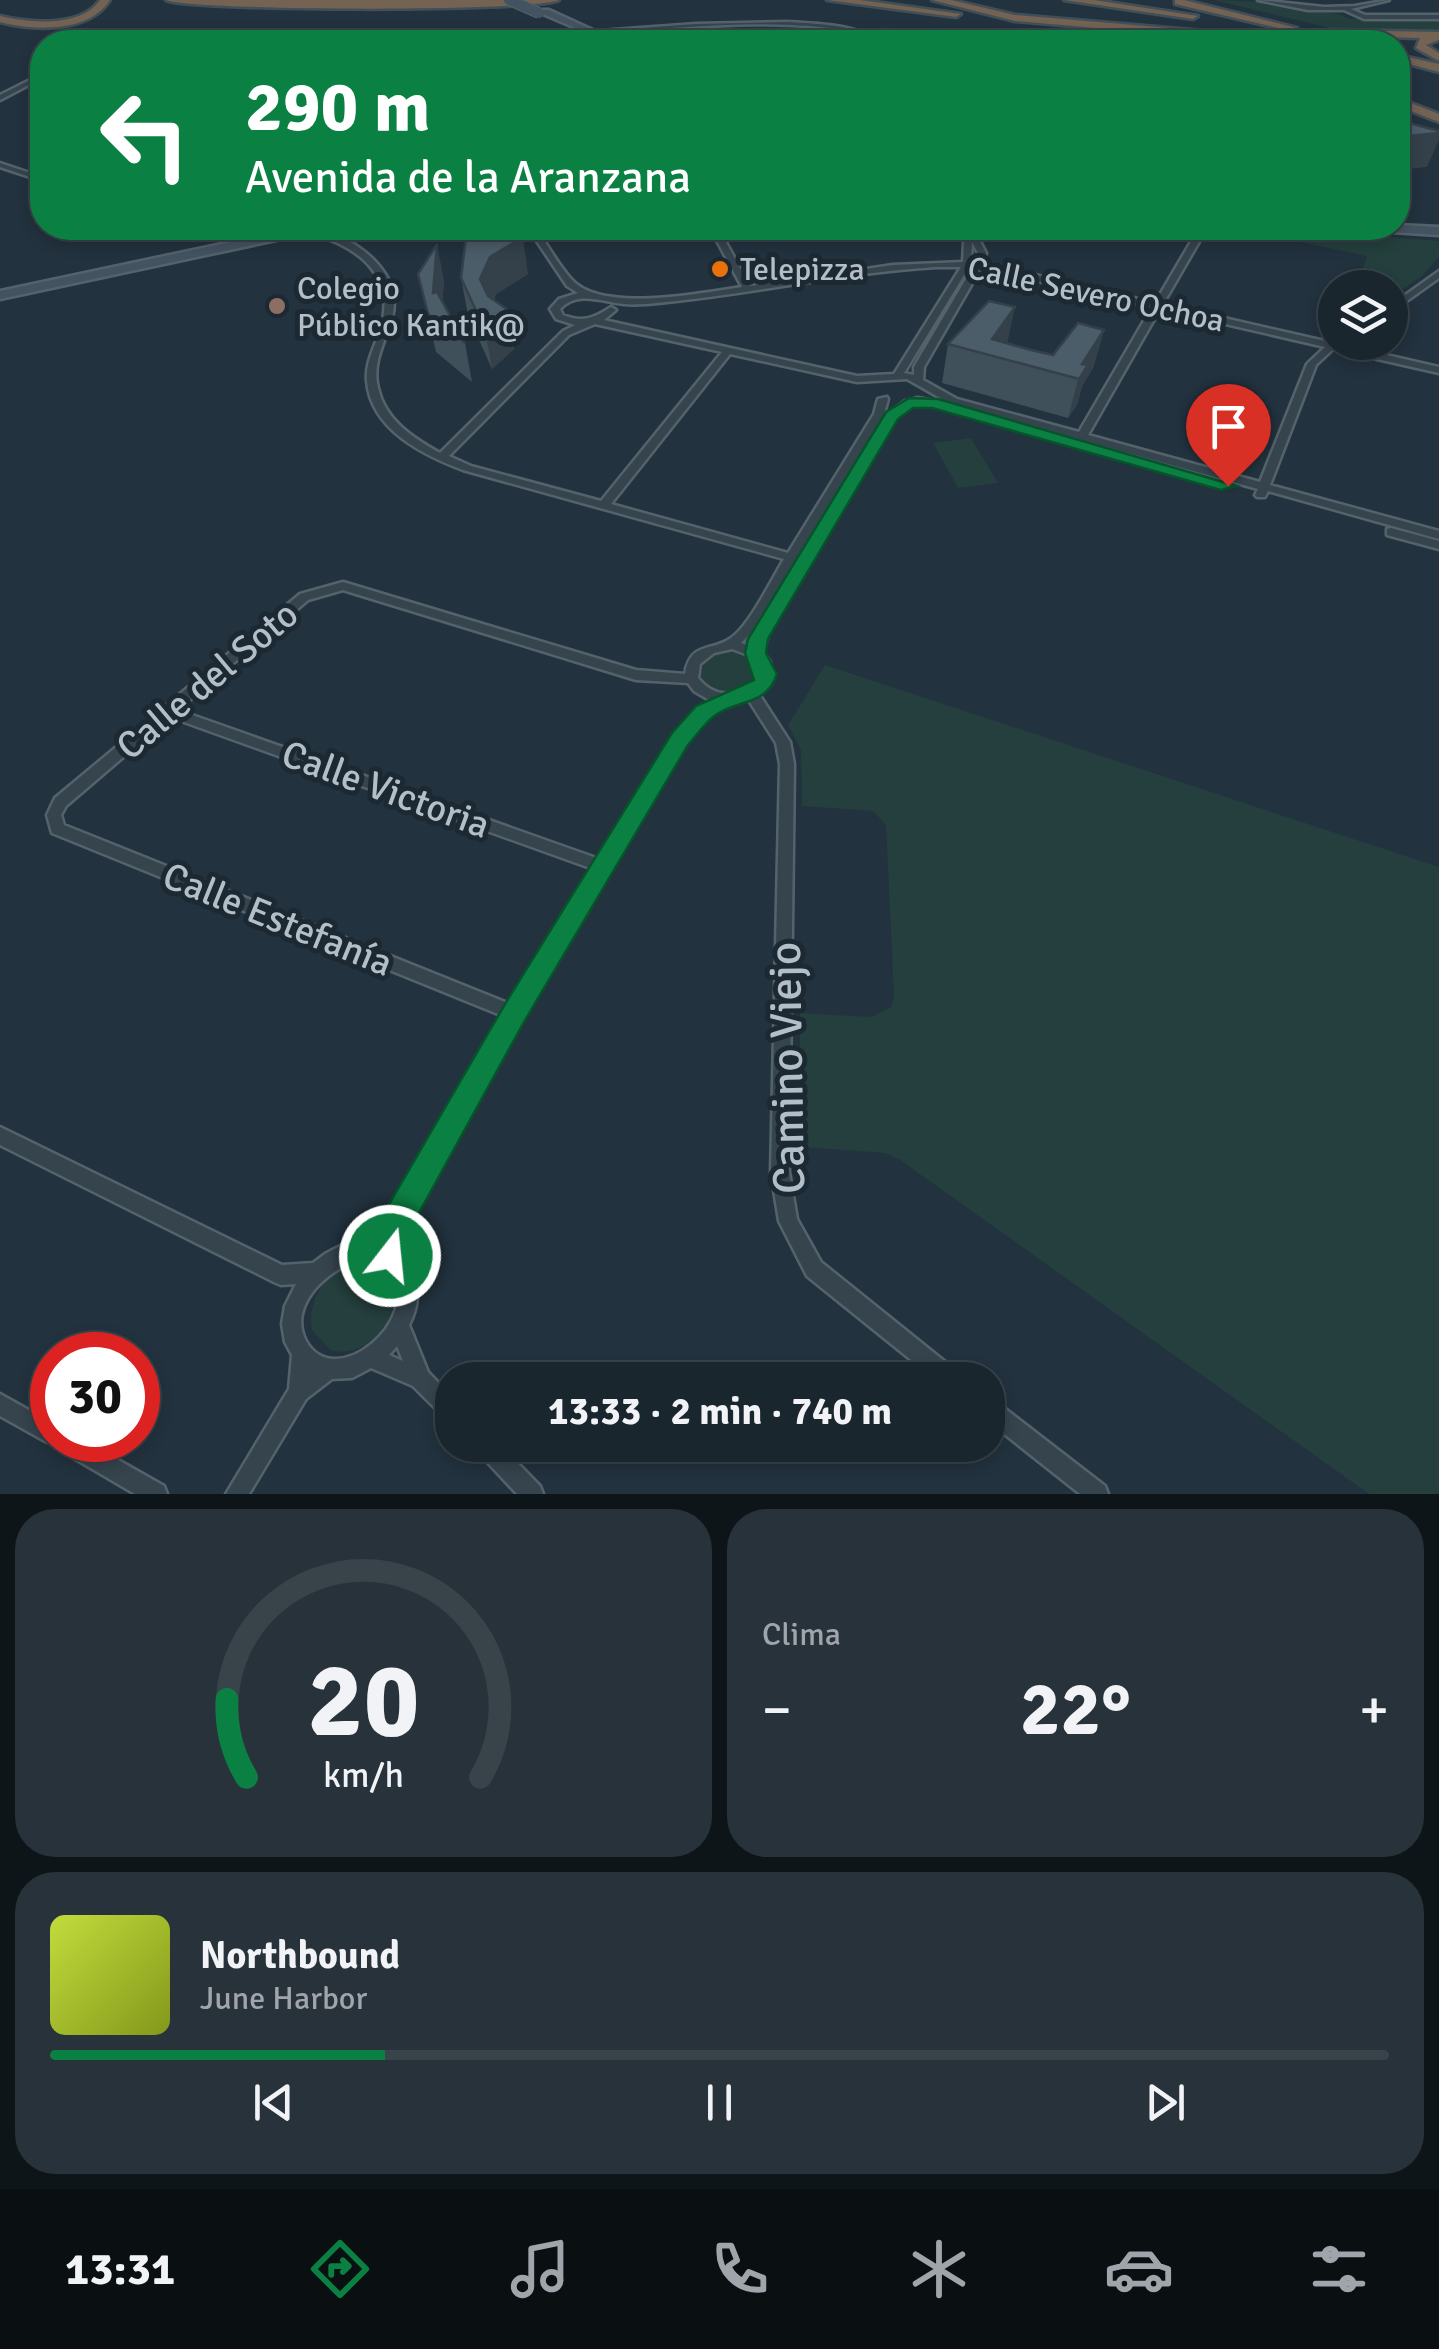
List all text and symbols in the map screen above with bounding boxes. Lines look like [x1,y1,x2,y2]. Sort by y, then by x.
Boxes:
text: 290 m [245,64,430,150]
icon: left [80,70,210,200]
text: Avenida de la Aranzana [245,150,691,205]
street label: Calle Severo Ochoa [964,248,1228,341]
place label: Telepizza [740,250,865,289]
marker: Telepizza [709,258,731,280]
place label: Colegio Público Kantik@ [297,269,525,345]
map controls [1318,270,1408,360]
button: layers [1318,270,1408,360]
marker: Colegio Público Kantik@ [266,295,288,317]
pin [1186,384,1271,487]
icon: arrive [1201,399,1256,454]
street label: Calle del Soto [107,591,308,770]
street label: Calle Victoria [275,730,496,849]
street label: Calle Estefanía [156,852,399,987]
street label: Camino Viejo [758,941,817,1194]
position arrow [338,1204,442,1308]
speed limit sign: 30 [30,1332,160,1462]
text: 13:33 · 2 min · 740 m [548,1388,892,1435]
text: Clima [762,1615,841,1654]
text: 20 [307,1637,420,1765]
text: 22° [1020,1663,1131,1756]
text: − [762,1676,792,1744]
text: + [1359,1676,1389,1744]
text: km/h [323,1753,404,1797]
text: Northbound [200,1932,400,1979]
text: June Harbor [200,1979,367,2018]
icon: previous [246,2075,301,2130]
icon: pause [692,2075,747,2130]
icon: next [1138,2075,1193,2130]
icon: directions [305,2234,375,2304]
icon: music [505,2234,575,2304]
icon: phone [705,2234,775,2304]
icon: climate [904,2234,974,2304]
icon: car [1104,2234,1174,2304]
icon: filters [1304,2234,1374,2304]
text: 13:31 [65,2242,175,2297]

